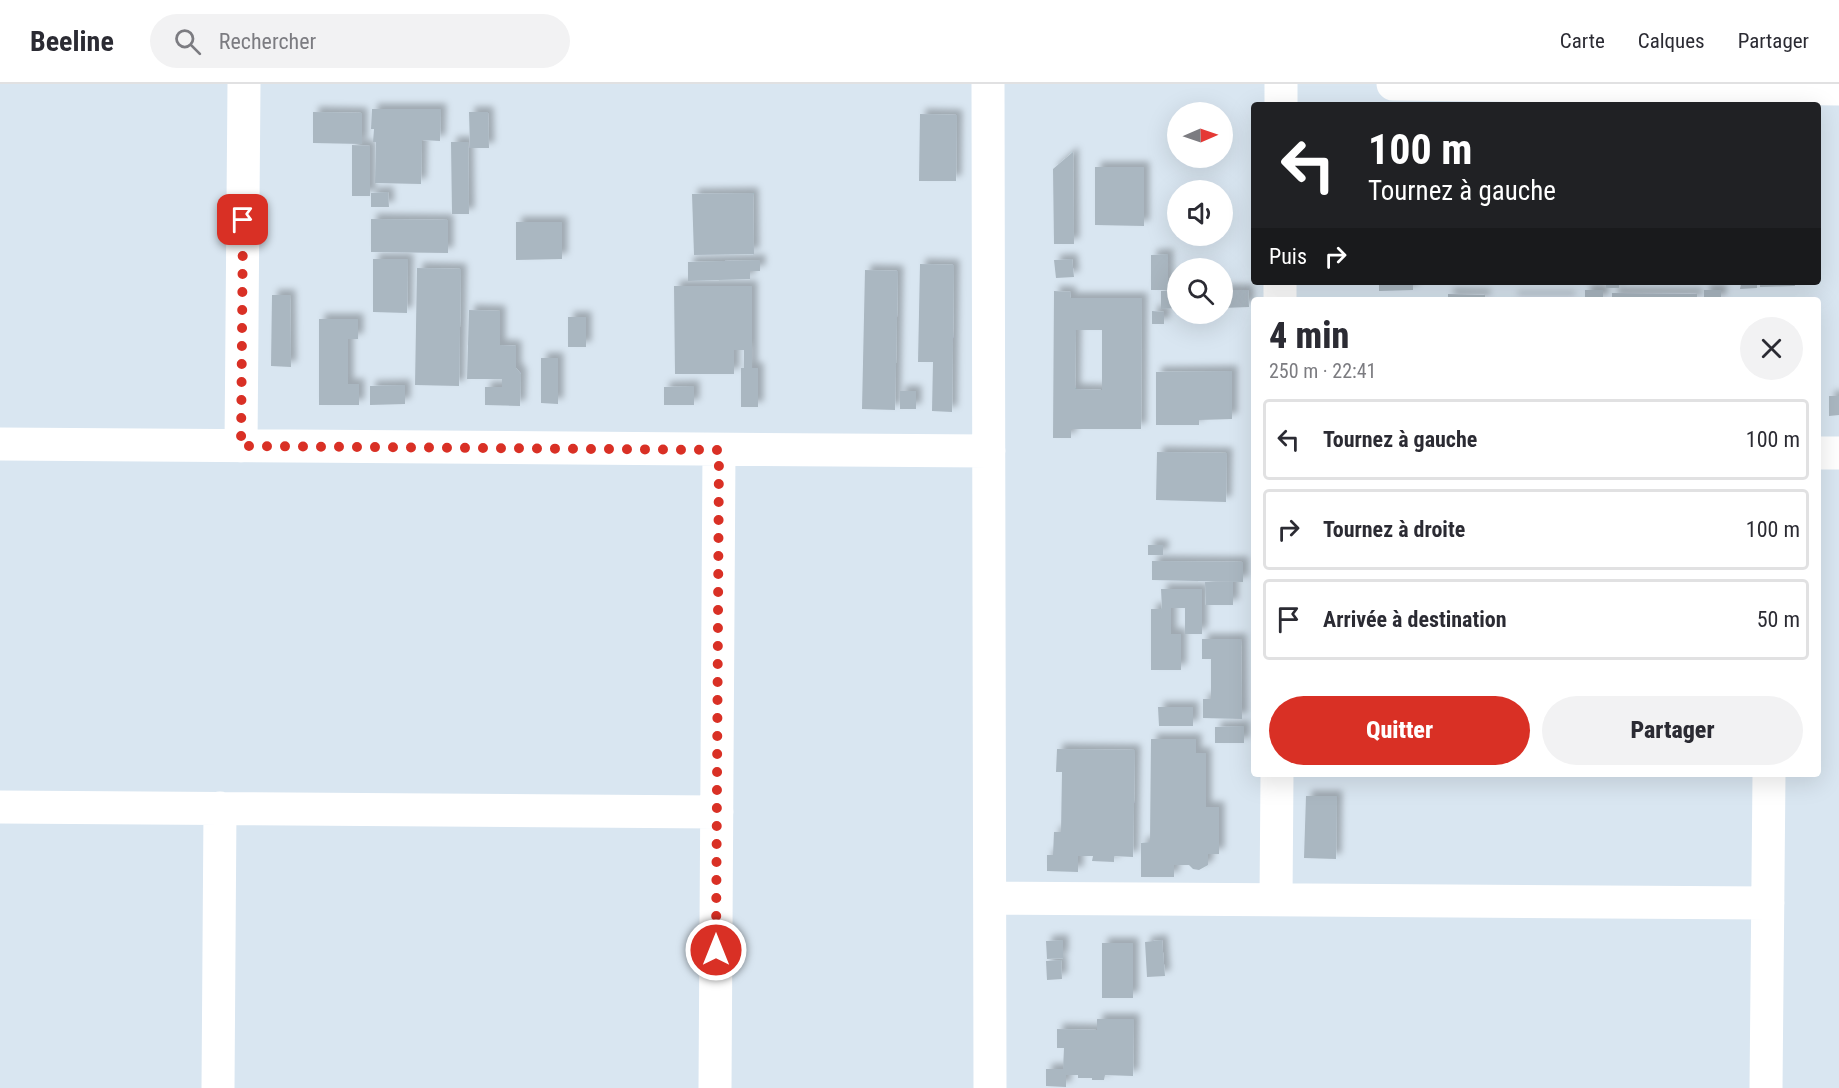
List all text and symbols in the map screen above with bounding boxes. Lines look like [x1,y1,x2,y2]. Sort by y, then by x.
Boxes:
search box [150,14,570,68]
text: Beeline [30,25,114,58]
icon: search [171,25,204,58]
text: Rechercher [219,29,316,54]
text: Carte [1560,29,1605,53]
text: Calques [1638,29,1705,53]
text: Partager [1738,29,1809,53]
north arrow [1167,102,1233,168]
map controls [1167,102,1233,324]
text: 100 m [1368,125,1473,174]
icon: left [1269,126,1347,204]
text: Tournez à gauche [1368,175,1556,207]
button: sound [1167,180,1233,246]
pin [217,194,268,245]
icon: arrive [226,203,259,236]
icon: right [1319,240,1352,273]
text: Puis [1269,244,1307,269]
button: search [1167,258,1233,324]
text: 4 min [1269,315,1349,357]
button: close [1740,317,1803,380]
text: 250 m · 22:41 [1269,359,1376,383]
icon: left [1272,423,1305,456]
text: Tournez à gauche [1323,427,1477,452]
text: 100 m [1746,427,1800,452]
icon: right [1272,513,1305,546]
text: Tournez à droite [1323,517,1465,542]
text: 100 m [1746,517,1800,542]
icon: arrive [1272,603,1305,636]
text: Arrivée à destination [1323,607,1507,632]
text: 50 m [1757,607,1800,632]
button: Quitter [1269,696,1530,765]
button: Partager [1542,696,1803,765]
position arrow [684,918,748,982]

